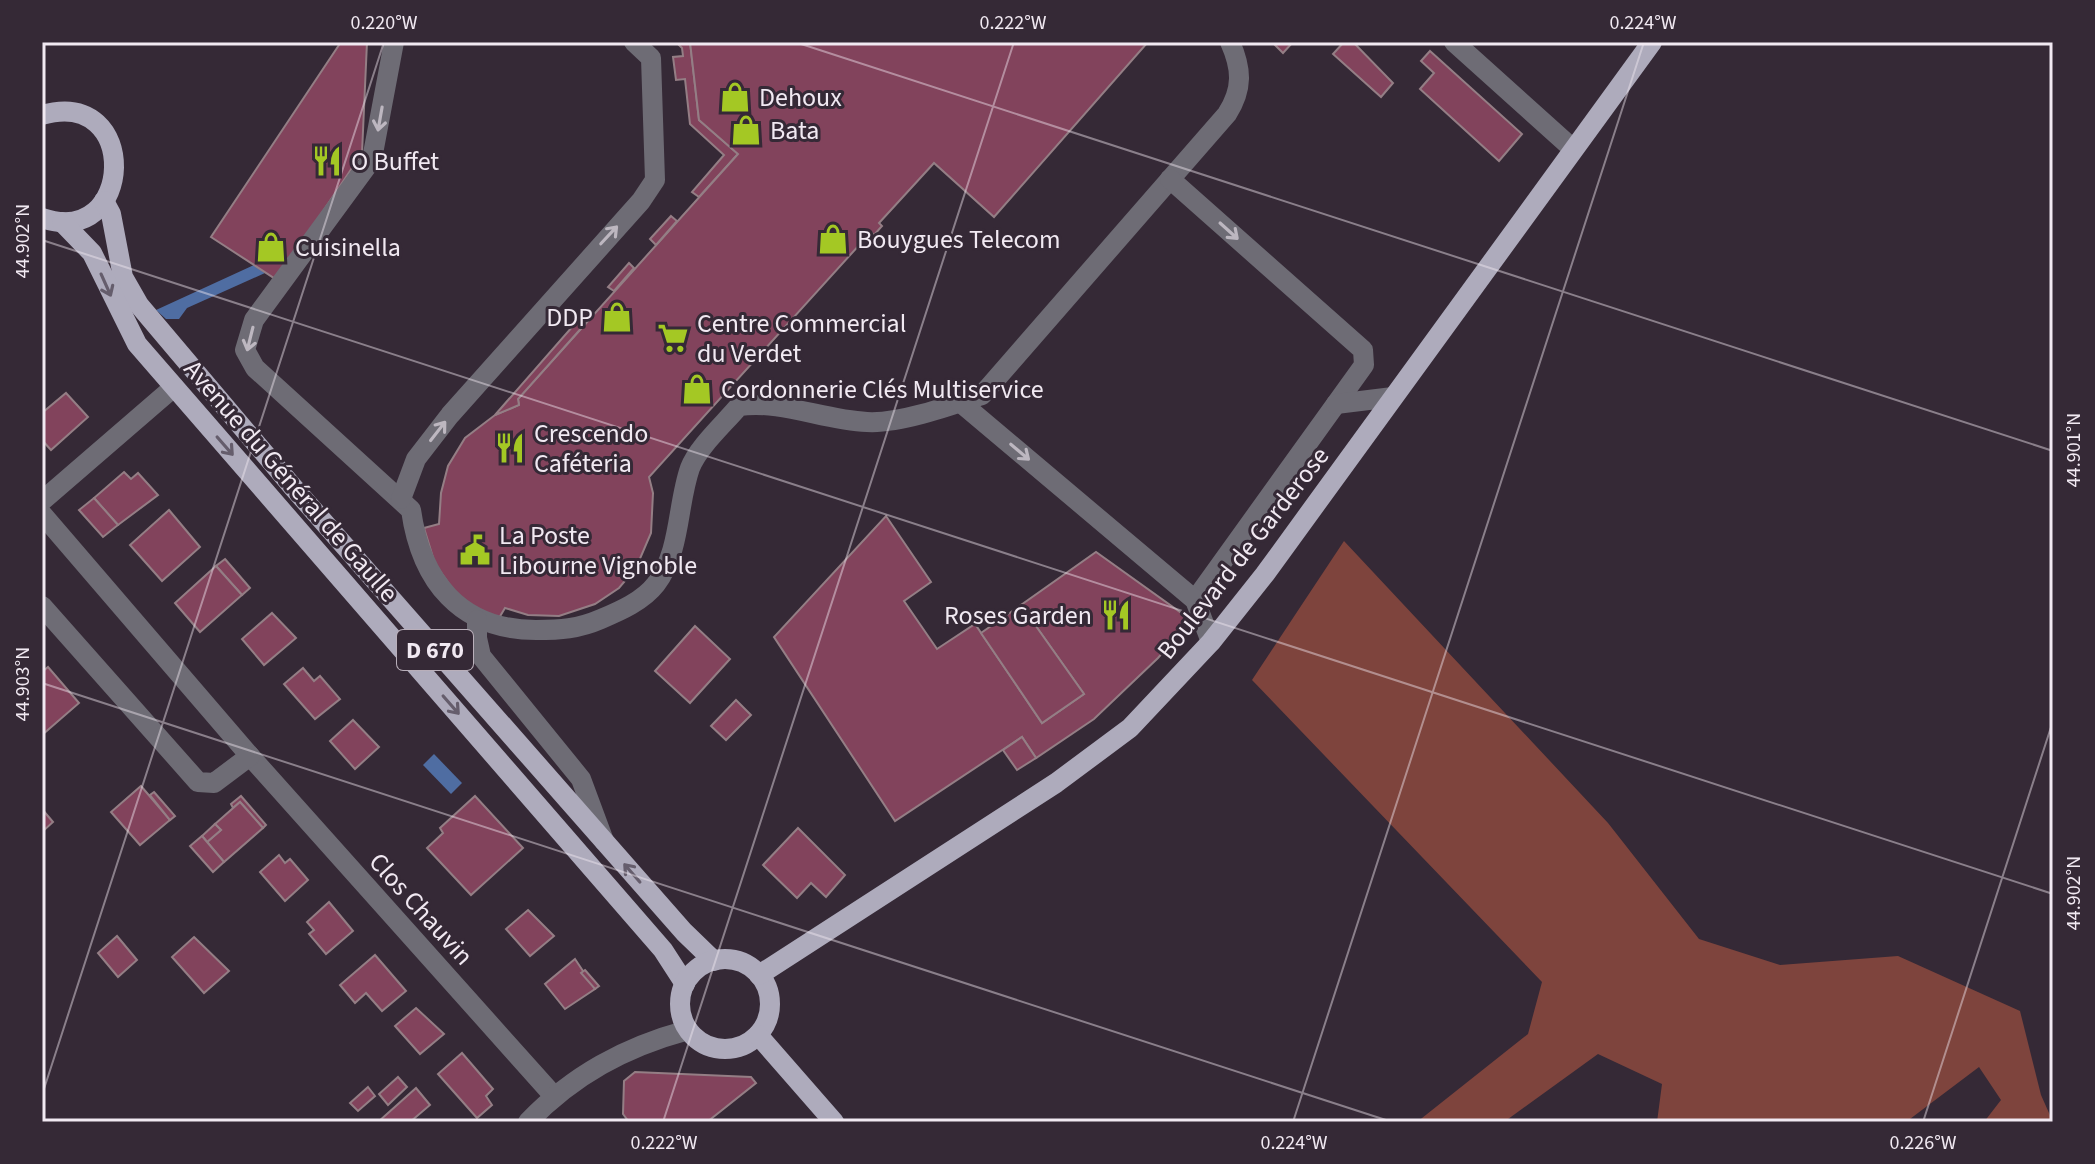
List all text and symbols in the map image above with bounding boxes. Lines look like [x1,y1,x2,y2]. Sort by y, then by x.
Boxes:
text: 0.220°W [350,9,418,37]
text: 0.222°W [979,9,1047,37]
text: 0.224°W [1609,9,1677,37]
place label: Dehoux [759,79,842,116]
shop icon: Dehoux [718,80,752,114]
one-way arrow [372,106,387,131]
place label: Bata [770,112,819,149]
shop icon: Bata [729,113,763,147]
place label: O Buffet [351,143,439,180]
restaurant icon: O Buffet [310,144,344,178]
text: 44.902°N [9,204,37,278]
place label: Bouygues Telecom [857,221,1061,258]
shop icon: Bouygues Telecom [816,222,850,256]
one-way arrow [1218,222,1238,240]
one-way arrow [599,225,618,245]
place label: Cuisinella [295,229,401,266]
shop icon: Cuisinella [254,230,288,264]
one-way arrow [99,272,114,296]
place label: DDP [546,299,593,336]
shop icon: DDP [600,300,634,334]
place label: Centre Commercial du Verdet [697,305,906,372]
supermarket icon: Centre Commercial du Verdet [656,321,690,355]
one-way arrow [241,325,256,351]
street label: Avenue du Général de Gaulle [175,352,407,610]
place label: Cordonnerie Clés Multiservice [721,371,1044,408]
shop icon: Cordonnerie Clés Multiservice [680,372,714,406]
text: 44.901°N [2060,413,2088,487]
place label: Crescendo Caféteria [534,415,648,482]
one-way arrow [429,421,447,442]
restaurant icon: Crescendo Caféteria [493,431,527,465]
one-way arrow [216,435,234,455]
street label: Boulevard de Garderose [1148,439,1338,667]
one-way arrow [1009,443,1030,461]
place label: La Poste Libourne Vignoble [499,517,697,584]
public building icon: La Poste Libourne Vignoble [458,533,492,567]
place label: Roses Garden [944,597,1092,634]
restaurant icon: Roses Garden [1099,598,1133,632]
road number: D 670 [397,630,473,670]
text: 44.903°N [9,647,37,721]
one-way arrow [442,695,460,715]
street label: Clos Chauvin [360,844,482,974]
text: 44.902°N [2060,856,2088,930]
one-way arrow [624,864,642,884]
text: 0.222°W [630,1129,698,1157]
text: 0.224°W [1260,1129,1328,1157]
text: 0.226°W [1889,1129,1957,1157]

